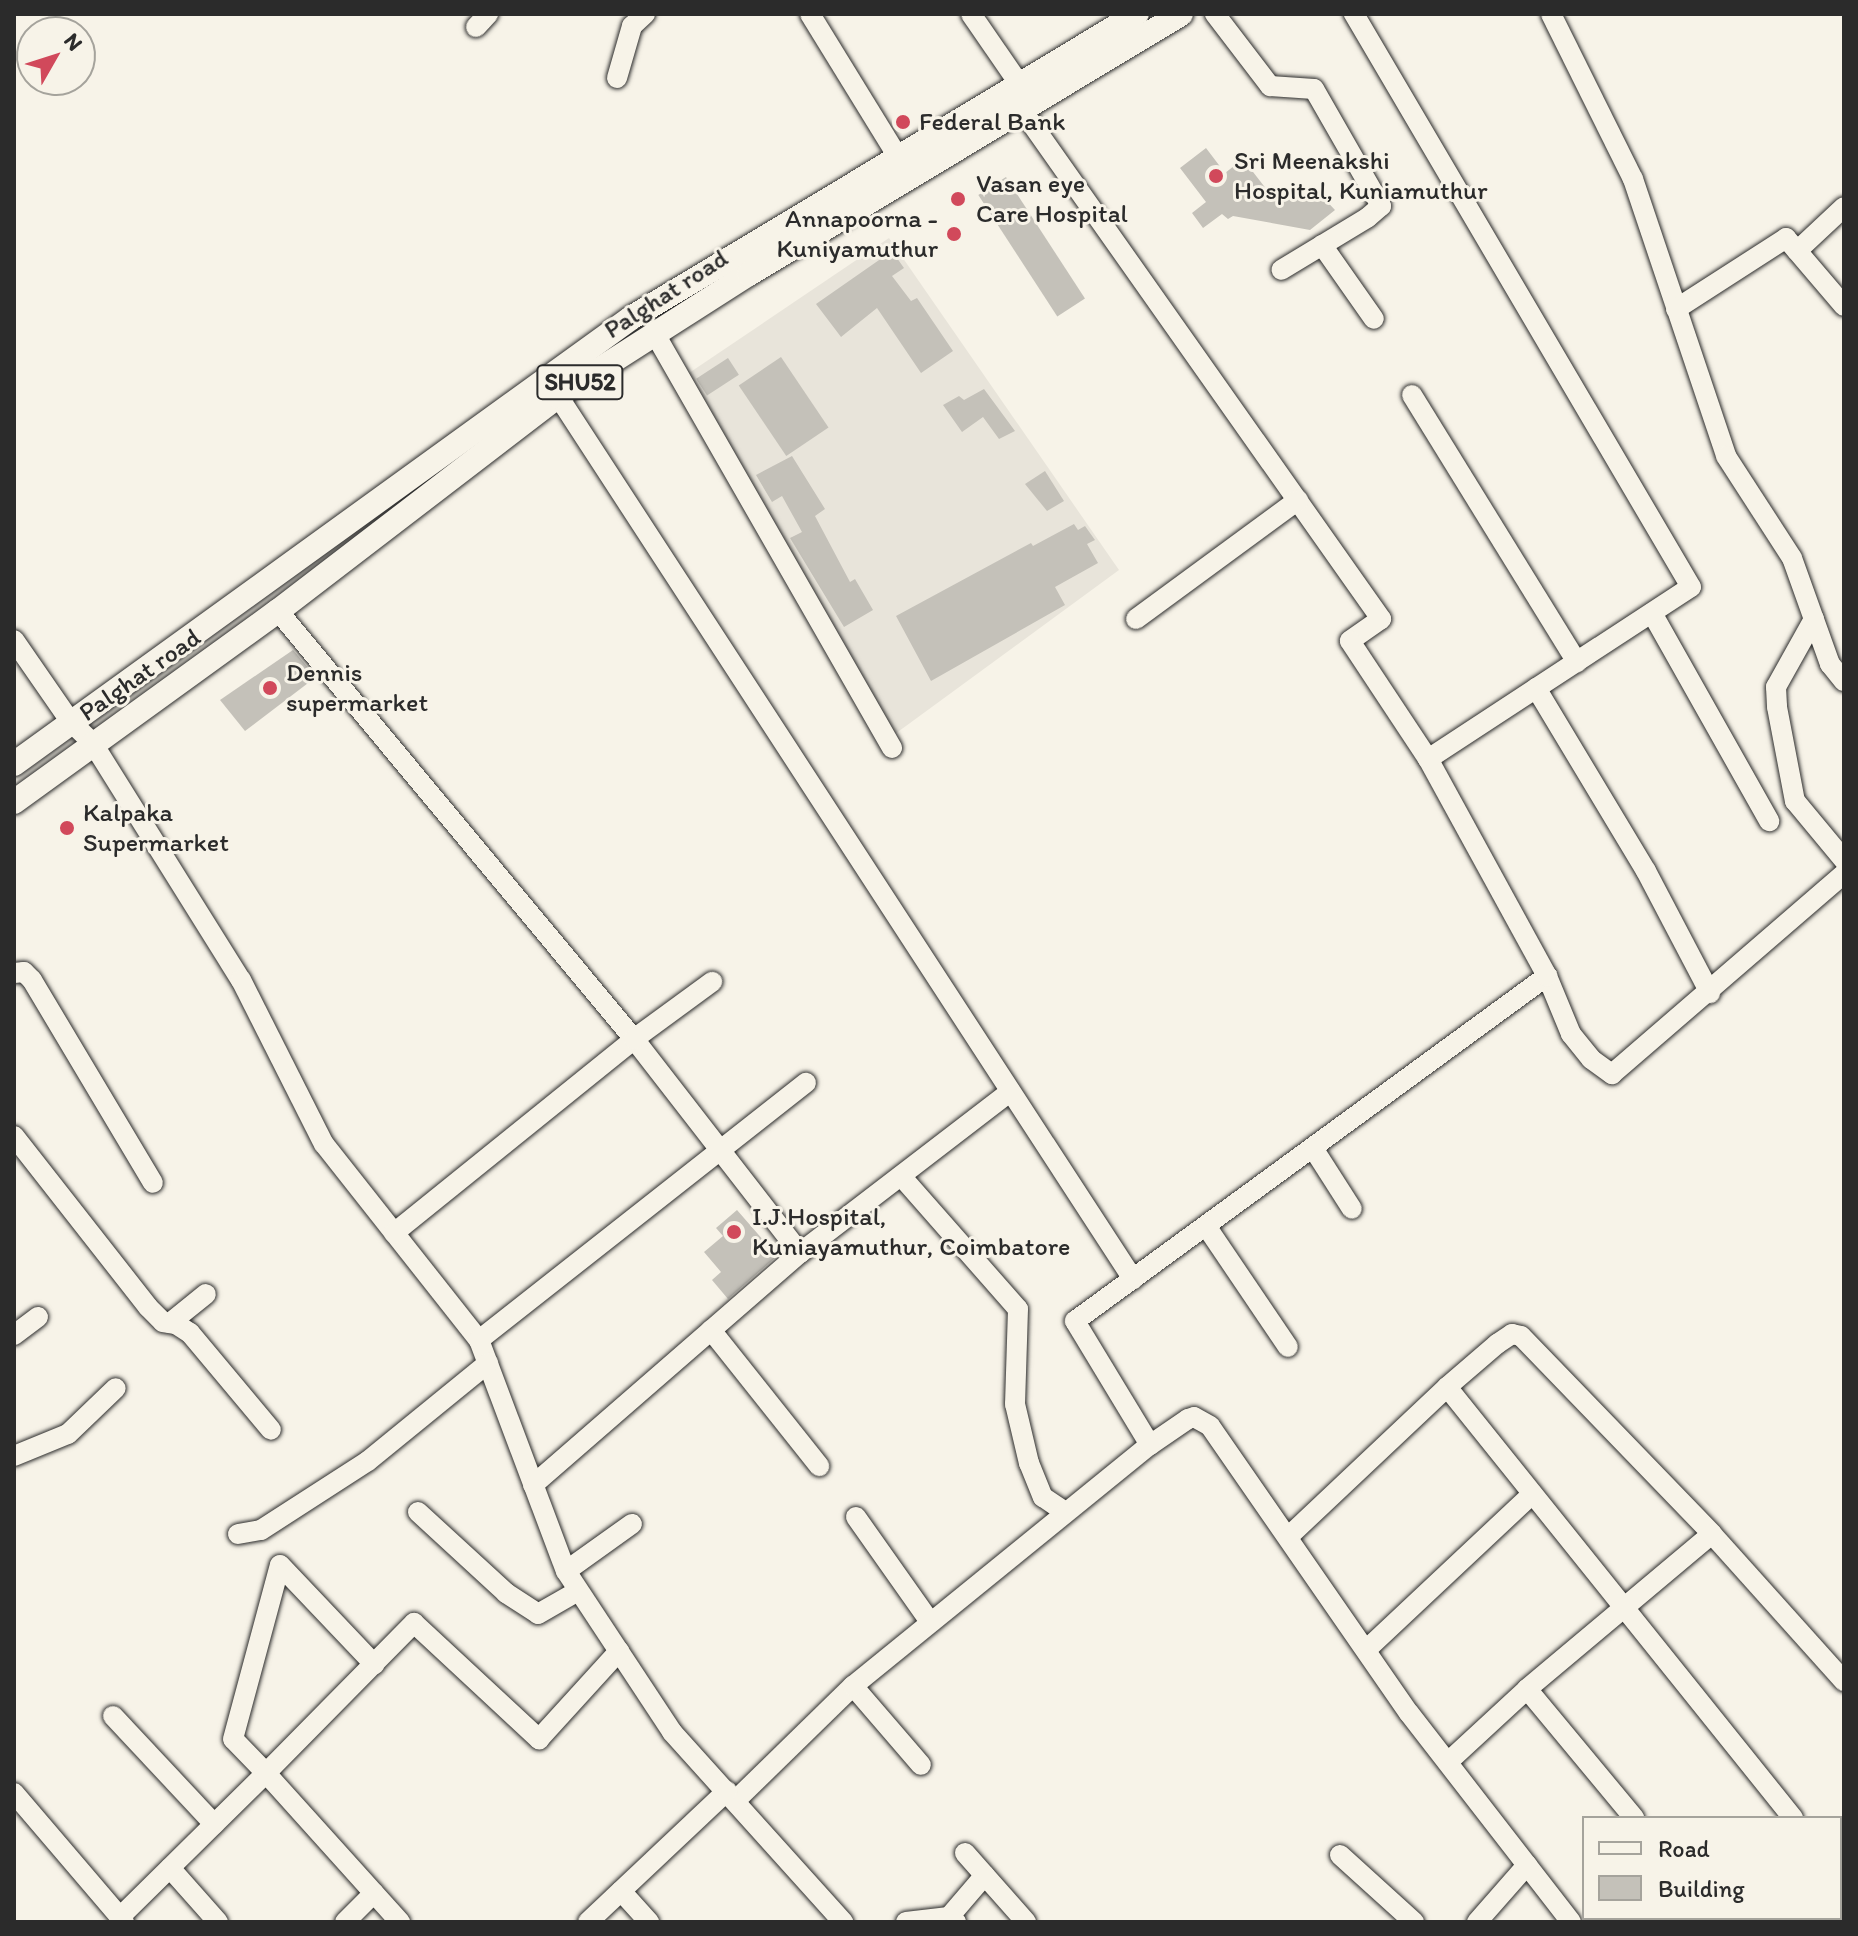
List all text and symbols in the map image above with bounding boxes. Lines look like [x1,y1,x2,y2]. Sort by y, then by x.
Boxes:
north arrow [16,16,96,96]
text: N [58,28,89,56]
place label: Federal Bank [919,106,1065,138]
marker: Federal Bank [894,113,912,131]
place label: Sri Meenakshi Hospital, Kuniamuthur [1234,145,1488,206]
marker: Sri Meenakshi Hospital, Kuniamuthur [1205,165,1227,187]
place label: Vasan eye Care Hospital [976,168,1128,230]
marker: Vasan eye Care Hospital [947,188,969,210]
place label: Annapoorna - Kuniyamuthur [776,203,938,264]
marker: Annapoorna - Kuniyamuthur [945,225,963,243]
street label: Palghat road [598,243,734,345]
road number: SHU52 [536,362,624,402]
street label: Palghat road [73,622,207,728]
place label: Dennis supermarket [286,657,428,718]
marker: Dennis supermarket [261,679,279,697]
place label: Kalpaka Supermarket [83,797,229,858]
marker: Kalpaka Supermarket [58,819,76,837]
place label: I.J.Hospital, Kuniayamuthur, Coimbatore [752,1201,1070,1262]
marker: I.J.Hospital, Kuniayamuthur, Coimbatore [723,1221,745,1243]
legend [1582,1816,1842,1920]
text: Road [1658,1834,1710,1863]
text: Building [1658,1874,1745,1903]

